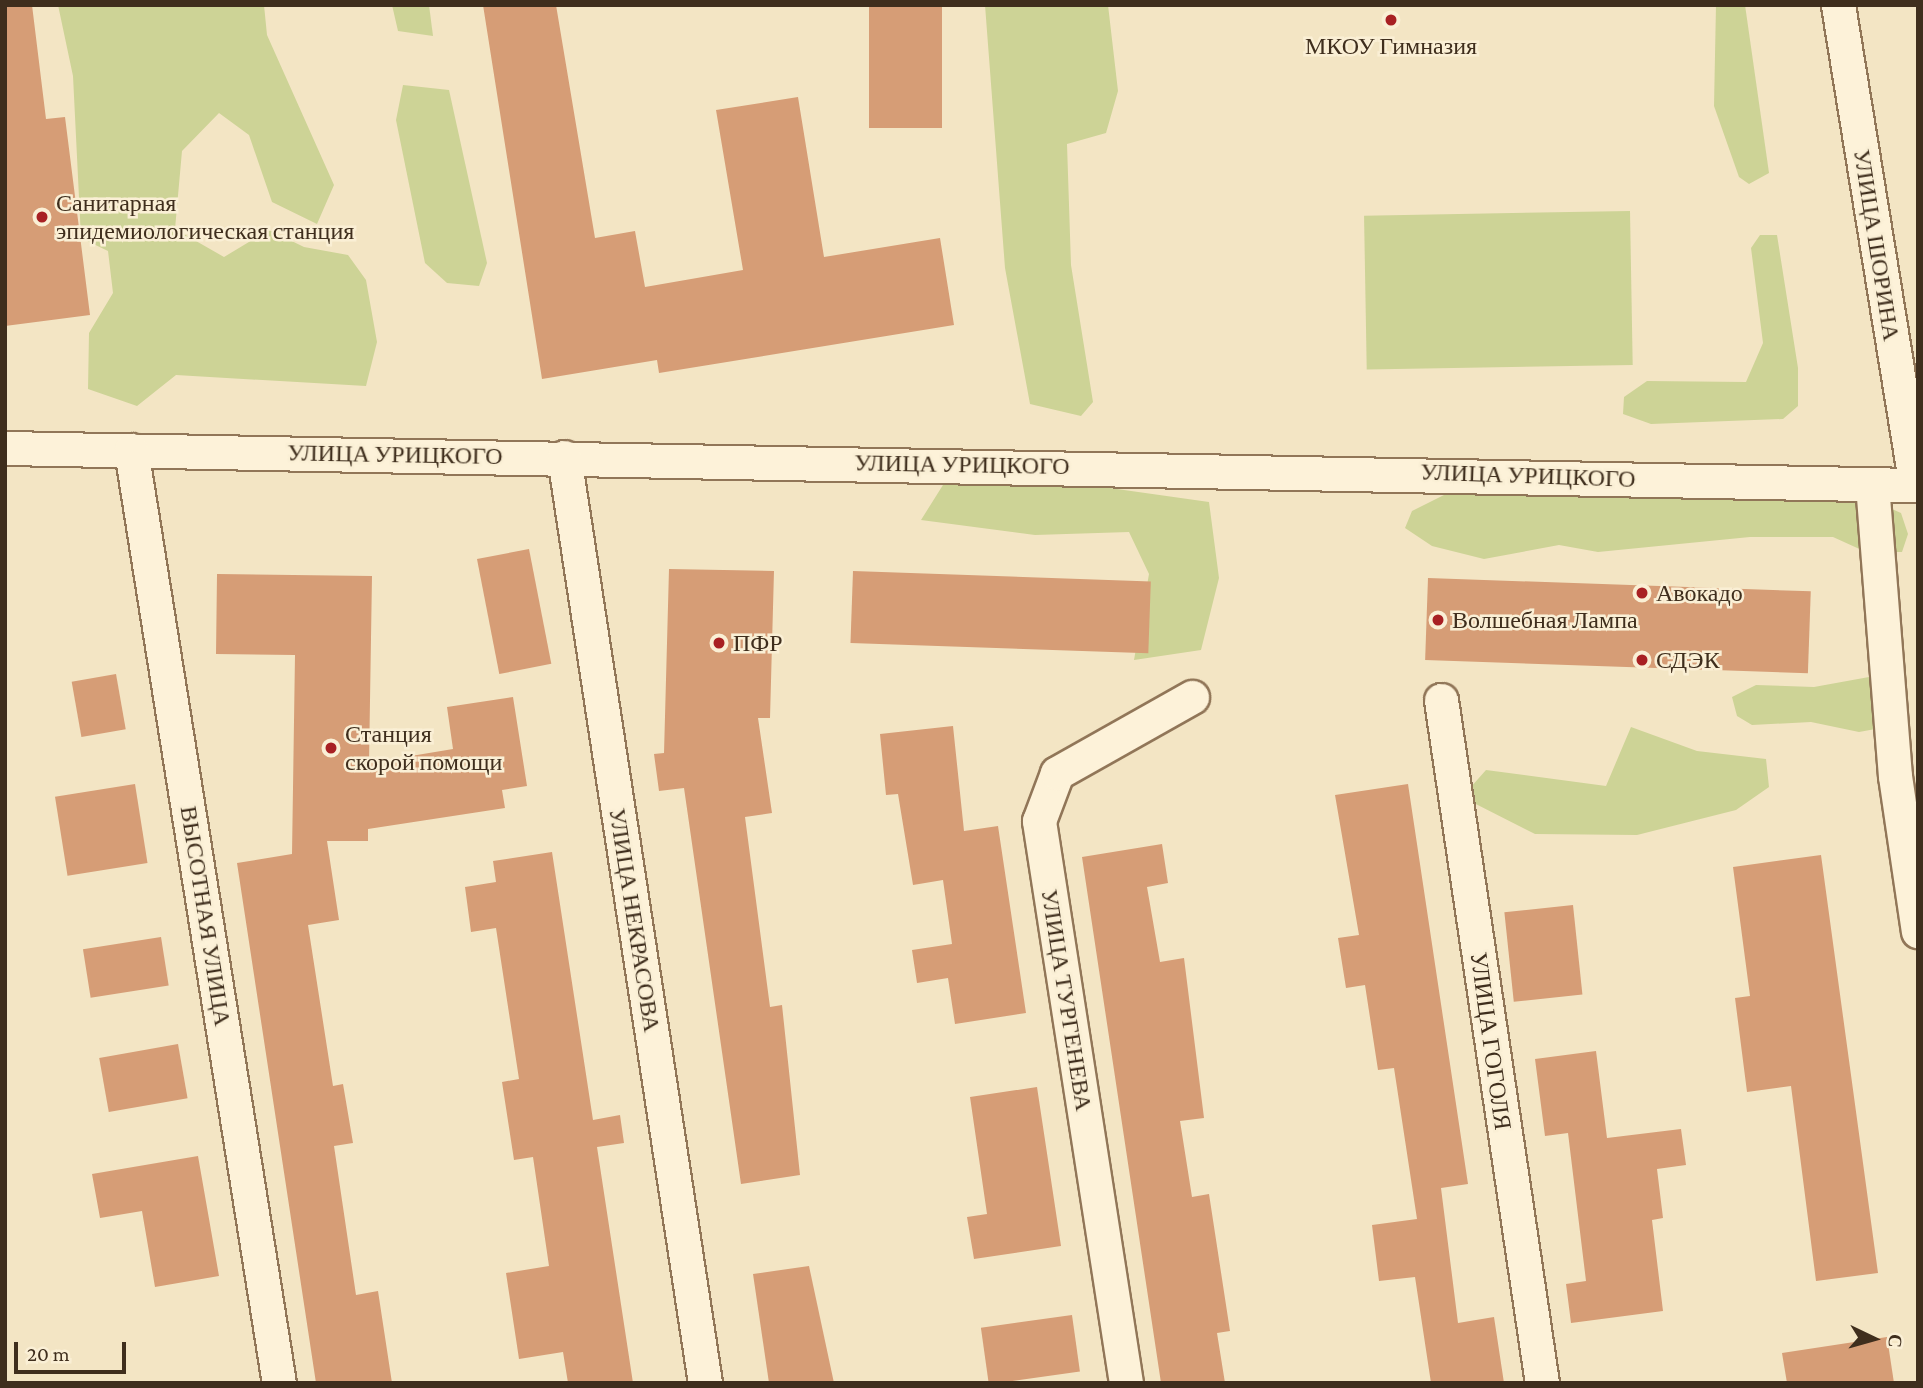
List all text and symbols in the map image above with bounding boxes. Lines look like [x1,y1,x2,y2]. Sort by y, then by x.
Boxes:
marker: МКОУ Гимназия [1383,12,1399,28]
place label: МКОУ Гимназия [1305,32,1477,60]
street label: УЛИЦА ШОРИНА [1848,147,1906,343]
place label: Санитарная эпидемиологическая станция [56,189,354,245]
marker: Санитарная эпидемиологическая станция [34,209,50,225]
street label: УЛИЦА УРИЦКОГО [287,438,503,470]
street label: УЛИЦА УРИЦКОГО [854,448,1070,480]
street label: УЛИЦА УРИЦКОГО [1420,457,1636,493]
place label: Авокадо [1656,579,1743,607]
marker: Авокадо [1634,585,1650,601]
place label: Волшебная Лампа [1452,606,1638,634]
marker: Волшебная Лампа [1430,612,1446,628]
place label: ПФР [733,629,783,657]
marker: ПФР [711,635,727,651]
place label: СДЭК [1656,646,1720,674]
marker: СДЭК [1634,652,1650,668]
place label: Станция скорой помощи [345,720,502,776]
marker: Станция скорой помощи [323,740,339,756]
street label: ВЫСОТНАЯ УЛИЦА [174,804,238,1028]
street label: УЛИЦА НЕКРАСОВА [603,806,667,1034]
street label: УЛИЦА ТУРГЕНЕВА [1035,887,1099,1113]
street label: УЛИЦА ГОГОЛЯ [1464,950,1518,1132]
north arrow [1839,1304,1909,1374]
scale bar [18,1328,130,1372]
text: С [1884,1333,1906,1349]
text: 20 m [27,1342,70,1366]

